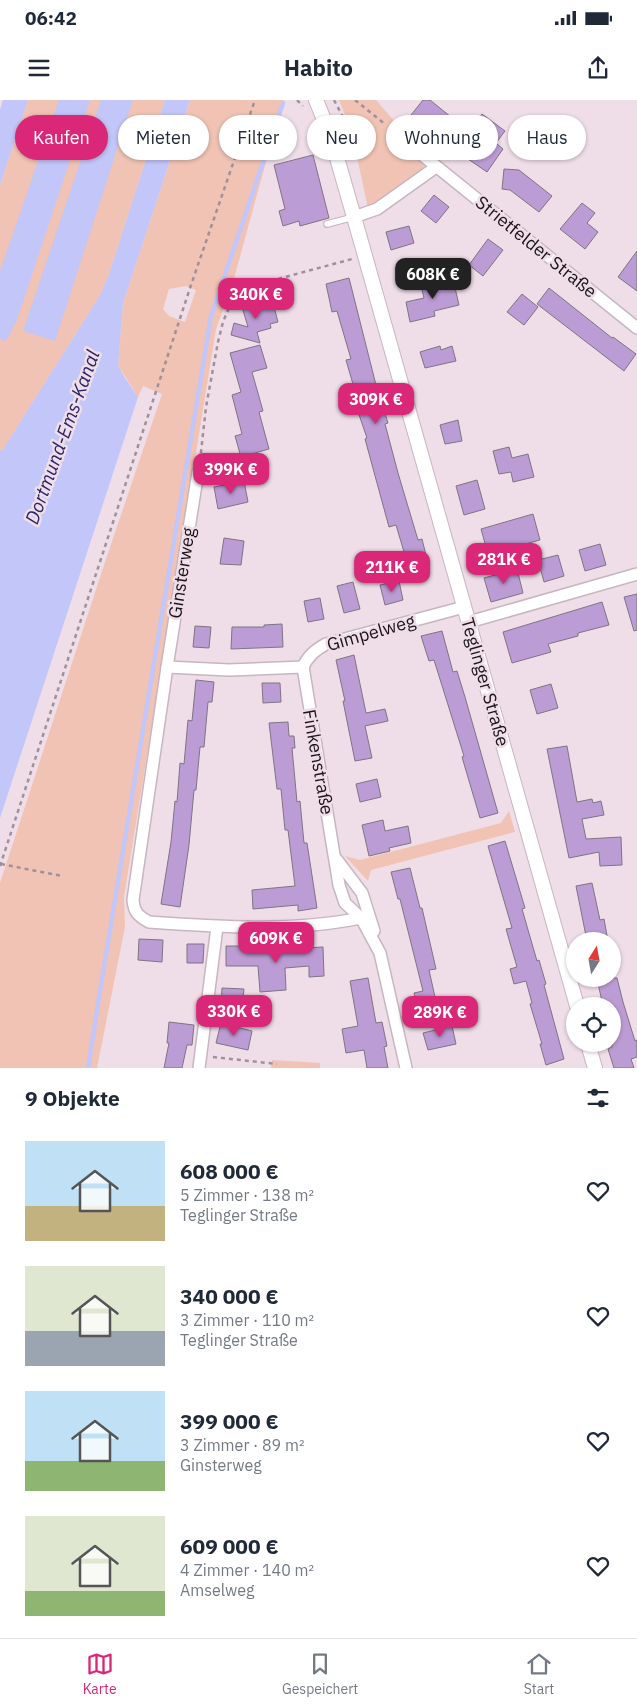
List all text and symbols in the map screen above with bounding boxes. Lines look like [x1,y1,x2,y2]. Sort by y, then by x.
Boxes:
text: 06:42 [25,6,77,30]
text: Habito [284,53,353,82]
icon: menu [25,54,53,82]
icon: share [584,54,612,82]
chip: Kaufen [15,115,108,160]
chip: Mieten [118,115,209,160]
chip: Filter [219,115,297,160]
chip: Neu [307,115,376,160]
chip: Wohnung [386,115,498,160]
chip: Haus [508,115,586,160]
street label: Strietfelder Straße [471,190,602,303]
pin: 608K € [392,258,474,300]
text: 608K € [406,264,460,284]
pin: 340K € [215,278,297,320]
text: 340K € [229,284,283,304]
water label: Dortmund-Ems-Kanal [19,347,105,527]
pin: 309K € [335,382,417,425]
text: 309K € [349,389,403,409]
pin: 399K € [190,452,272,495]
text: 399K € [204,459,258,479]
street label: Ginsterweg [163,525,200,620]
pin: 281K € [463,542,545,585]
text: 281K € [477,549,531,569]
pin: 211K € [351,550,433,593]
text: 211K € [365,557,419,577]
street label: Gimpelweg [324,609,418,656]
street label: Teglinger Straße [456,615,515,749]
street label: Finkenstraße [298,707,339,817]
pin: 609K € [235,922,317,964]
text: 609K € [249,928,303,948]
north arrow [566,932,621,988]
map controls [566,932,621,1052]
pin: 330K € [193,994,275,1037]
pin: 289K € [399,996,481,1038]
button: locate [566,997,621,1052]
text: 330K € [207,1001,261,1021]
text: 289K € [413,1002,467,1022]
text: 9 Objekte [25,1084,120,1112]
icon: filters [584,1084,612,1112]
text: 608 000 € [180,1157,279,1185]
icon: home [65,1161,125,1221]
icon: heart [584,1177,612,1205]
text: 5 Zimmer · 138 m² [180,1185,314,1205]
text: Teglinger Straße [180,1205,298,1225]
text: 340 000 € [180,1282,279,1310]
icon: home [65,1286,125,1346]
icon: heart [584,1302,612,1330]
text: 3 Zimmer · 110 m² [180,1310,314,1330]
text: Teglinger Straße [180,1330,298,1350]
text: 399 000 € [180,1407,279,1435]
icon: home [65,1411,125,1471]
icon: heart [584,1427,612,1455]
text: 3 Zimmer · 89 m² [180,1435,305,1455]
text: Ginsterweg [180,1455,262,1475]
text: 609 000 € [180,1532,279,1560]
icon: home [65,1536,125,1596]
icon: heart [584,1552,612,1580]
text: 4 Zimmer · 140 m² [180,1560,314,1580]
text: Amselweg [180,1580,255,1600]
tab: Karte [83,1650,117,1698]
tab: Gespeichert [282,1650,358,1698]
tab: Start [524,1650,554,1698]

